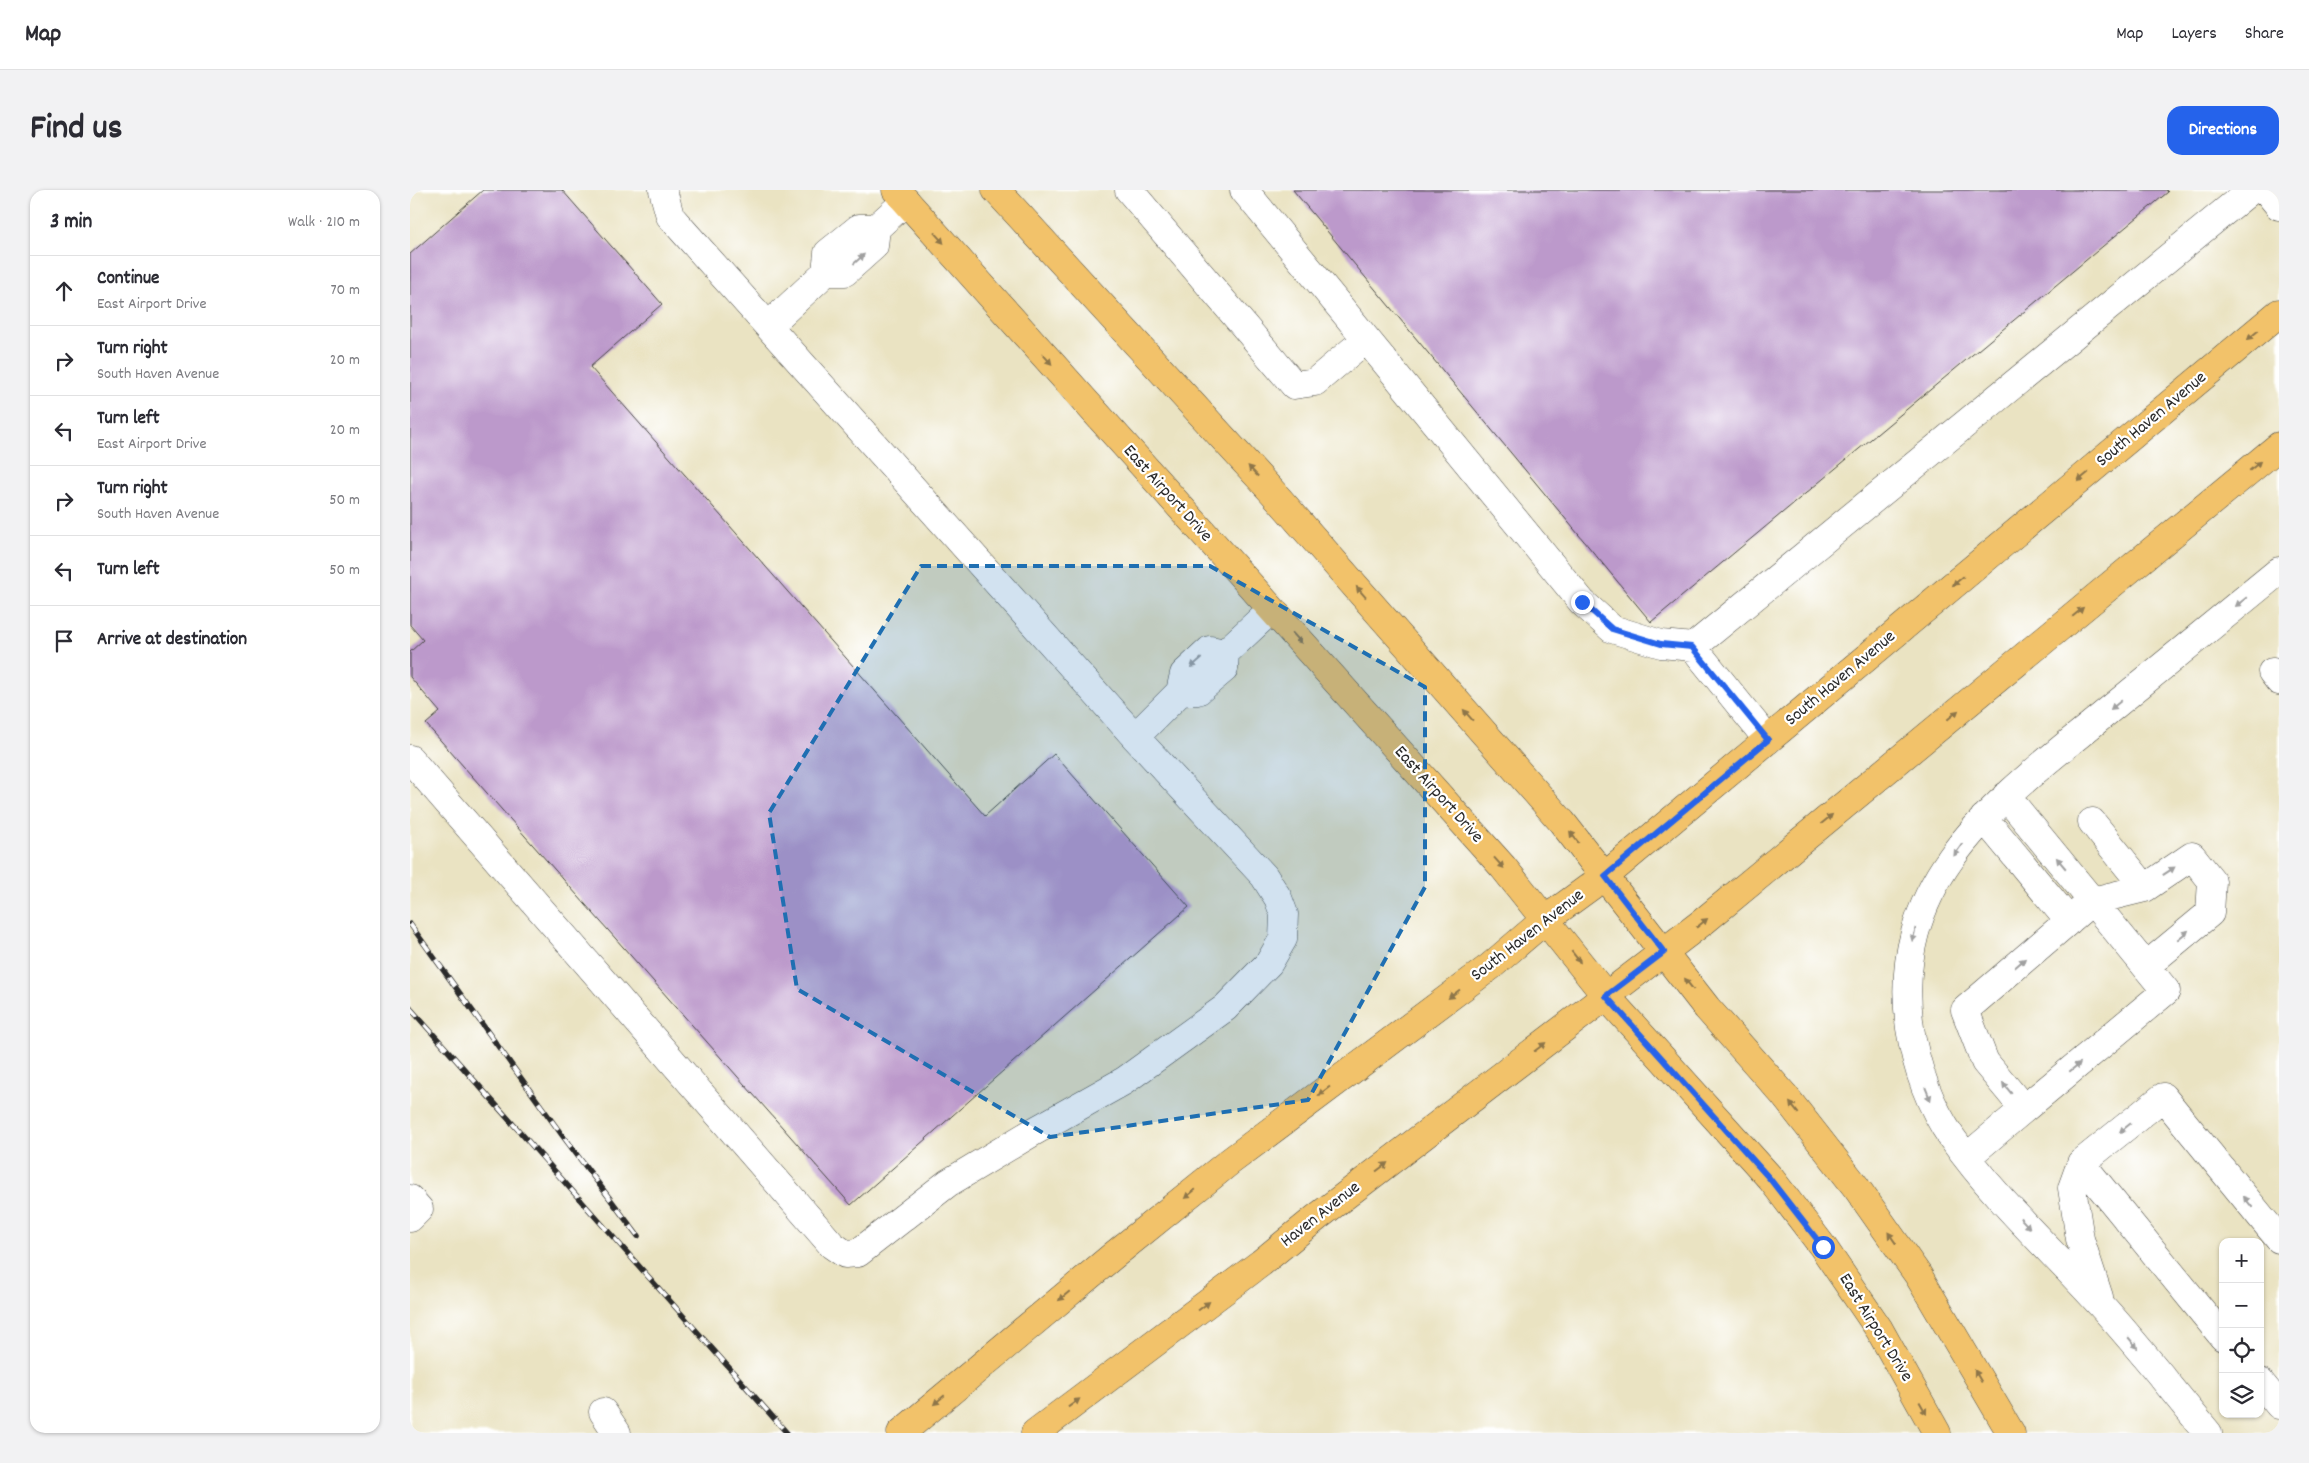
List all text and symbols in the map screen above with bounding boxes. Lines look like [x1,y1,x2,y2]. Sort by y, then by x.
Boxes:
text: Map [25,18,61,52]
text: Map [2116,22,2143,47]
text: Layers [2171,22,2217,47]
text: Share [2245,22,2284,47]
text: Find us [30,105,122,155]
button: Directions [2167,106,2279,155]
text: 3 min [50,208,92,238]
text: Walk · 210 m [288,211,360,234]
one-way arrow [933,231,945,243]
one-way arrow [853,254,866,265]
text: Continue [97,266,159,293]
icon: ahead [50,277,78,305]
text: 70 m [330,279,360,302]
text: East Airport Drive [97,293,207,316]
one-way arrow [2248,329,2260,341]
text: Turn right [97,336,168,363]
icon: right [50,347,78,375]
text: 20 m [330,349,360,372]
one-way arrow [1041,352,1053,364]
text: South Haven Avenue [97,363,219,386]
street label: South Haven Avenue [2091,366,2213,474]
text: Turn left [97,406,160,433]
icon: left [50,417,78,445]
text: 20 m [330,419,360,442]
text: East Airport Drive [97,433,207,456]
street label: East Airport Drive [1116,440,1218,548]
one-way arrow [2248,460,2261,471]
one-way arrow [1247,465,1259,477]
one-way arrow [2076,472,2089,483]
text: Turn right [97,476,168,503]
icon: right [50,487,78,515]
text: 50 m [329,489,360,512]
text: South Haven Avenue [97,503,219,526]
icon: left [50,557,78,585]
text: Turn left [97,557,160,584]
text: 50 m [329,559,360,582]
one-way arrow [1952,576,1965,587]
one-way arrow [1355,587,1367,599]
route end [1571,591,1594,614]
one-way arrow [2235,596,2248,607]
one-way arrow [2071,606,2084,617]
street label: South Haven Avenue [1780,625,1902,733]
icon: arrive [50,627,78,655]
text: Arrive at destination [97,627,247,654]
one-way arrow [1291,632,1303,644]
one-way arrow [1190,657,1202,669]
one-way arrow [2110,699,2123,710]
one-way arrow [1462,709,1474,721]
one-way arrow [1946,710,1959,721]
street label: East Airport Drive [1387,741,1489,849]
one-way arrow [1821,813,1833,825]
one-way arrow [1569,831,1580,844]
one-way arrow [1953,843,1963,857]
one-way arrow [1493,857,1505,869]
one-way arrow [2056,857,2067,870]
one-way arrow [2163,867,2176,876]
street label: South Haven Avenue [1466,884,1590,988]
one-way arrow [1695,917,1708,928]
one-way arrow [1910,927,1918,942]
one-way arrow [2177,929,2190,940]
one-way arrow [1571,951,1582,964]
one-way arrow [2014,957,2027,968]
one-way arrow [1683,978,1694,991]
one-way arrow [1447,989,1461,999]
one-way arrow [1533,1041,1546,1052]
one-way arrow [2068,1061,2080,1073]
one-way arrow [2001,1082,2012,1095]
one-way arrow [1317,1086,1331,1096]
one-way arrow [1925,1087,1933,1101]
one-way arrow [1789,1101,1799,1115]
one-way arrow [2118,1122,2131,1133]
one-way arrow [1375,1161,1388,1172]
street label: Haven Avenue [1276,1176,1366,1254]
one-way arrow [1184,1188,1197,1199]
one-way arrow [2243,1195,2254,1208]
one-way arrow [2019,1217,2031,1229]
one-way arrow [1887,1231,1897,1245]
route start [1812,1236,1835,1259]
map controls [2219,1238,2264,1418]
button: + [2219,1238,2264,1283]
street label: East Airport Drive [1832,1269,1918,1387]
button: − [2219,1283,2264,1328]
one-way arrow [1058,1291,1071,1302]
one-way arrow [1197,1301,1210,1312]
button: locate [2219,1328,2264,1373]
one-way arrow [2128,1336,2139,1349]
one-way arrow [1973,1369,1982,1382]
button: layers [2219,1373,2264,1418]
one-way arrow [933,1395,946,1406]
one-way arrow [1067,1398,1081,1408]
one-way arrow [1918,1401,1927,1414]

